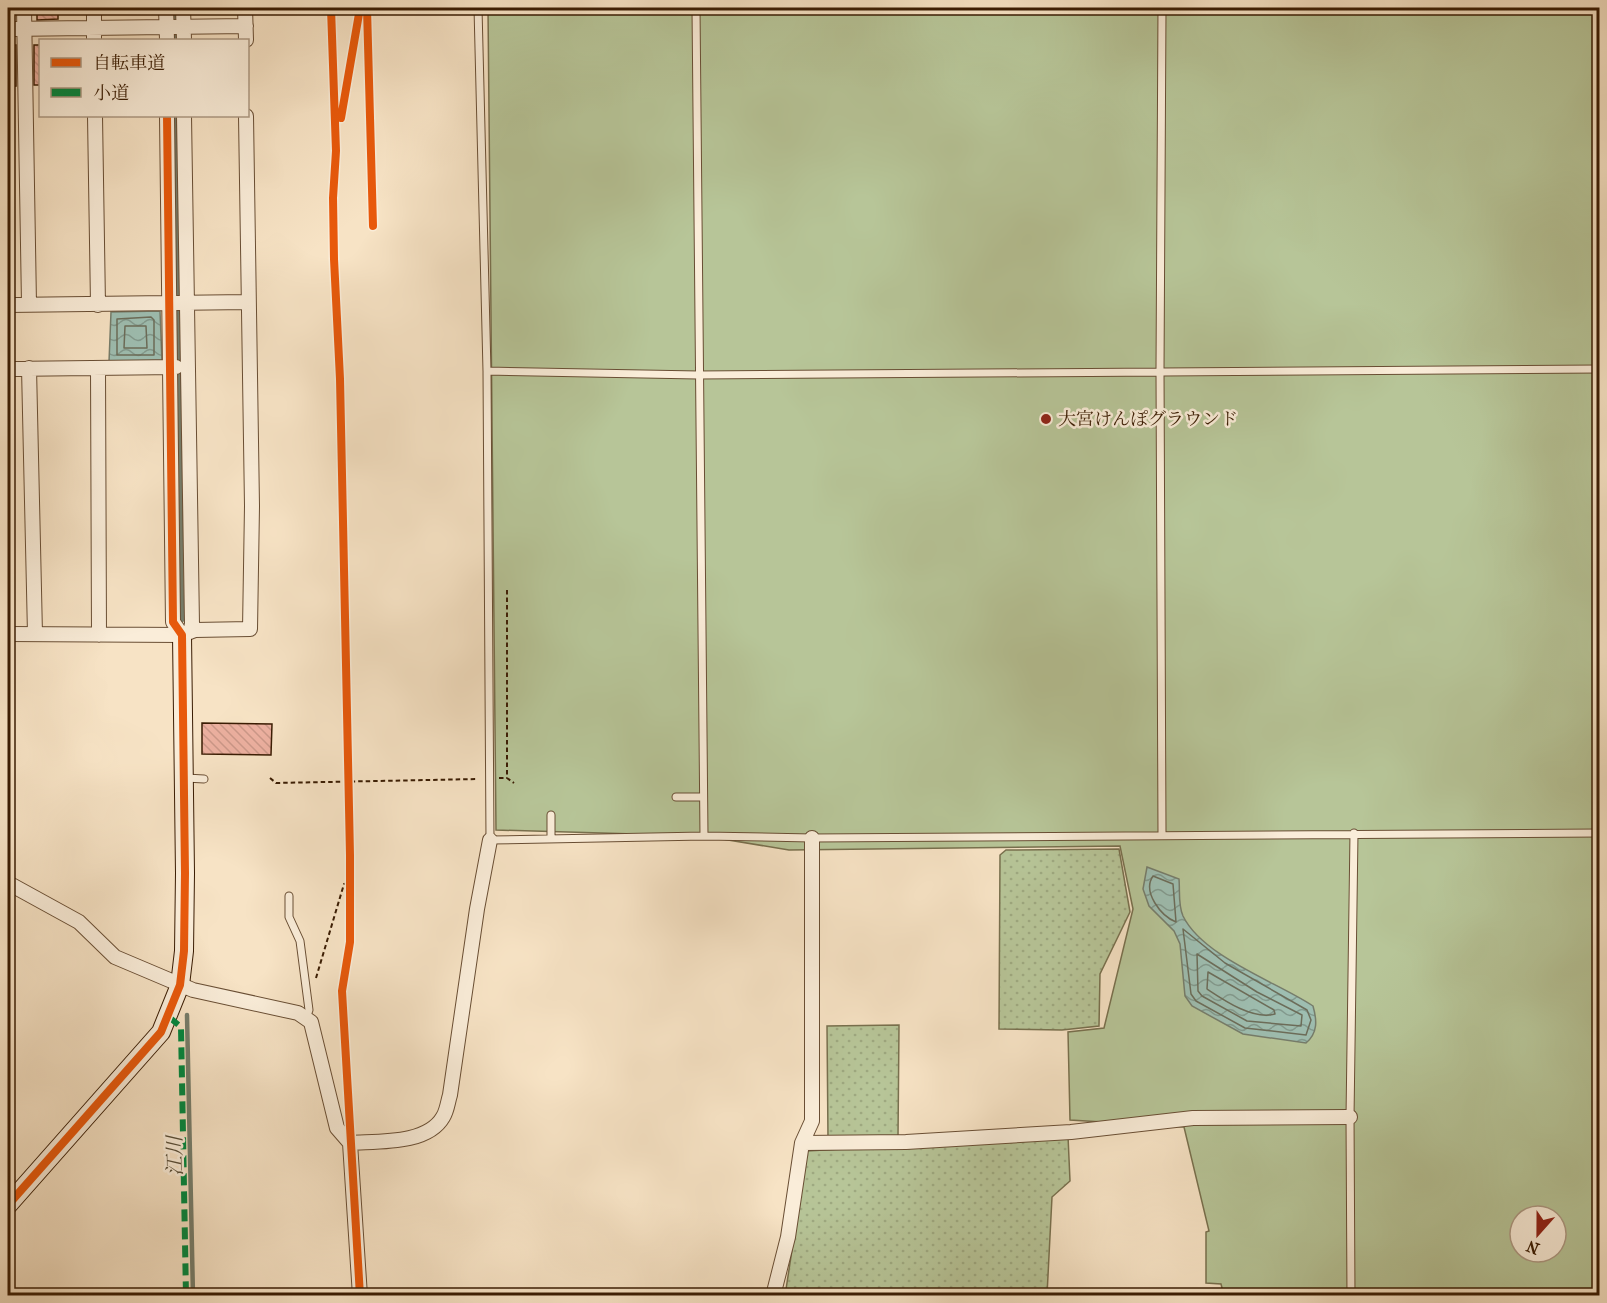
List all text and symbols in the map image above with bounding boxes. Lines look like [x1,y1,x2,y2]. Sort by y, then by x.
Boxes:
legend [39,39,249,117]
text: 自転車道 [93,53,165,74]
text: 小道 [93,83,129,104]
place label: 大宮けんぽグラウンド [1058,409,1238,430]
marker: 大宮けんぽグラウンド [1039,412,1053,426]
water label: 江川 [163,1134,187,1176]
north arrow [1508,1204,1568,1264]
text: N [1523,1236,1542,1259]

